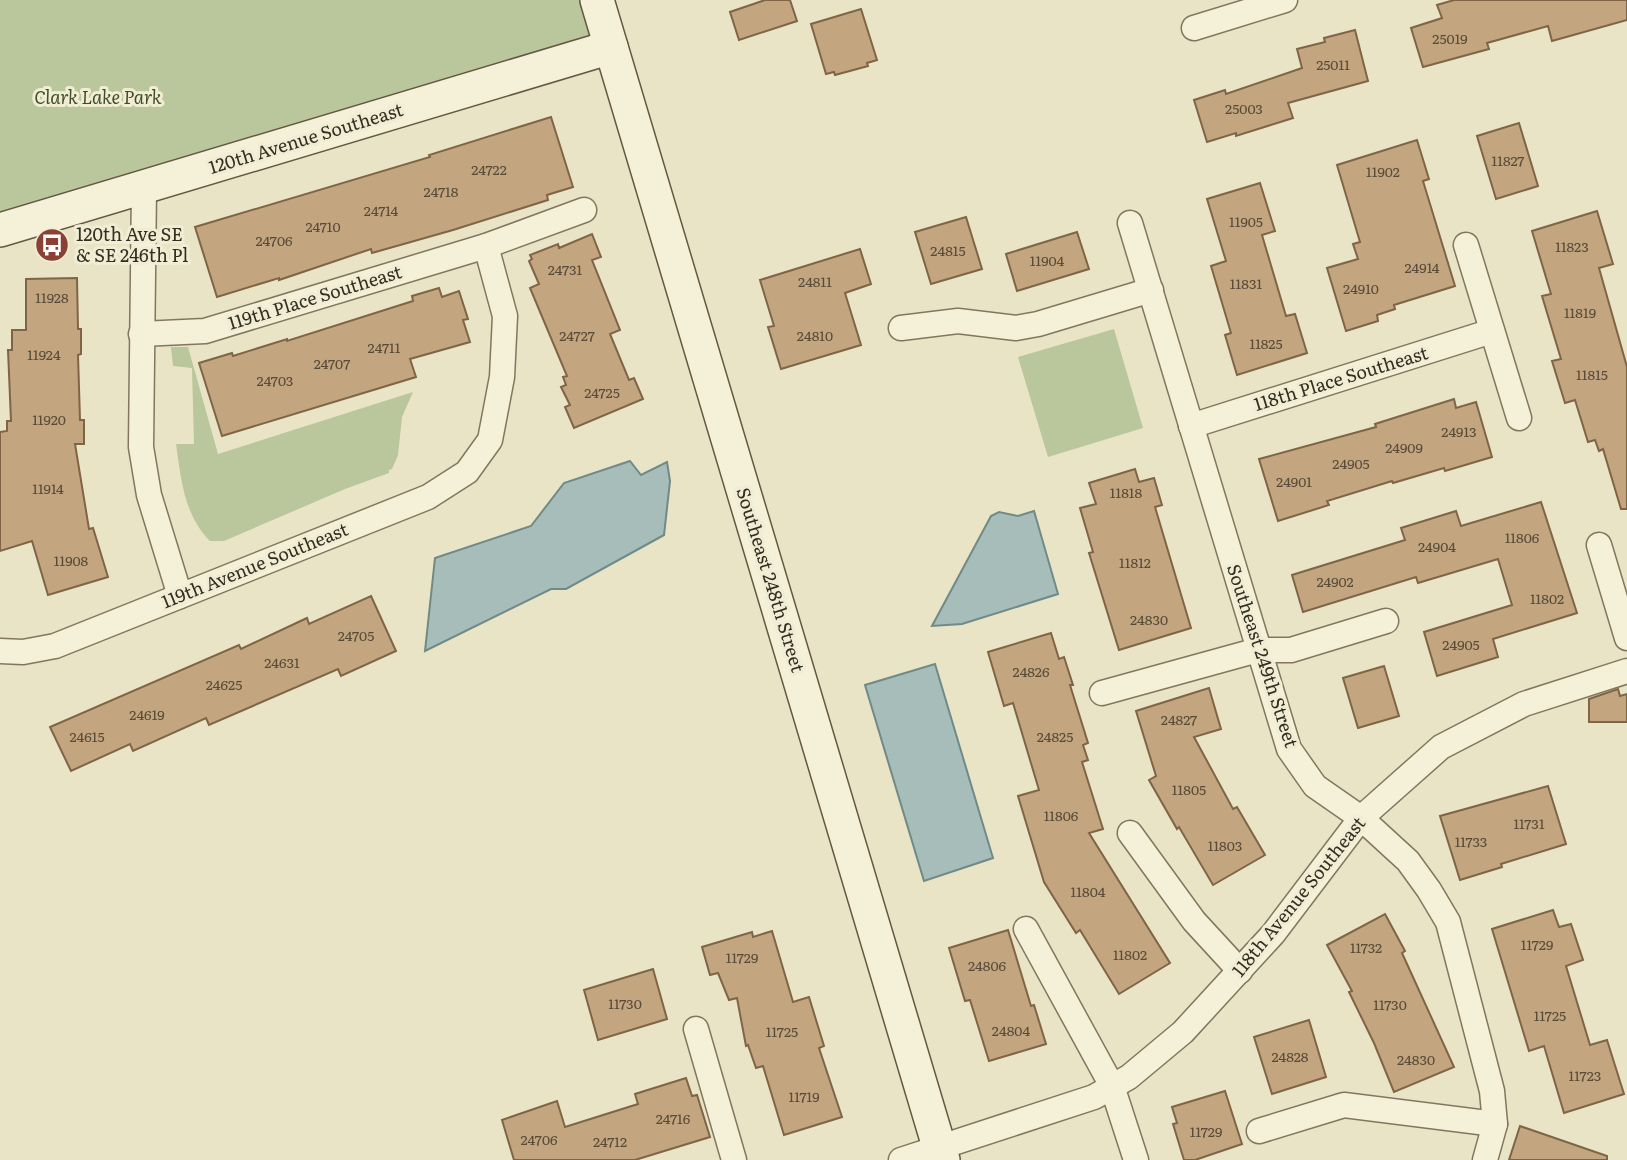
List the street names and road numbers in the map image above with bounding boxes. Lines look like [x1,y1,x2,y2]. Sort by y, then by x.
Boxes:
street label: 120th Avenue Southeast [205,95,407,180]
street label: 119th Place Southeast [224,257,405,336]
street label: 118th Place Southeast [1250,338,1432,417]
street label: Southeast 248th Street [730,484,813,676]
street label: 119th Avenue Southeast [157,515,352,614]
street label: Southeast 249th Street [1221,560,1306,752]
street label: 118th Avenue Southeast [1225,810,1372,982]

